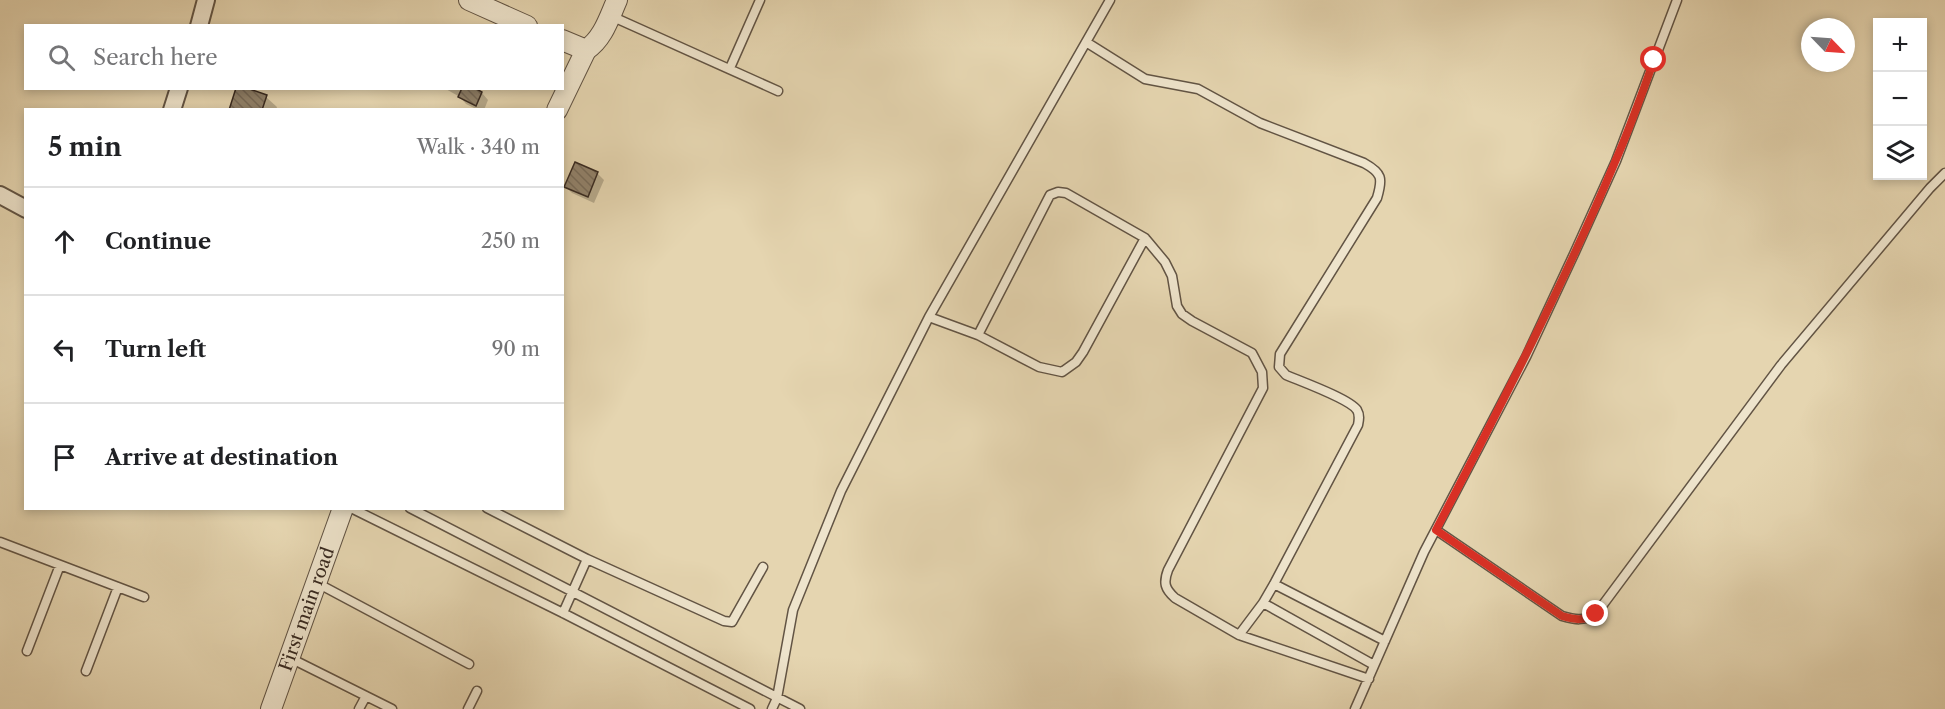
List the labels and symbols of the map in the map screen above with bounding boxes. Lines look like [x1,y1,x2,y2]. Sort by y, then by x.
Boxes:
north arrow [1801,18,1855,72]
route start [1640,46,1666,72]
street label: First main road [274,544,339,674]
route end [1582,600,1608,626]

